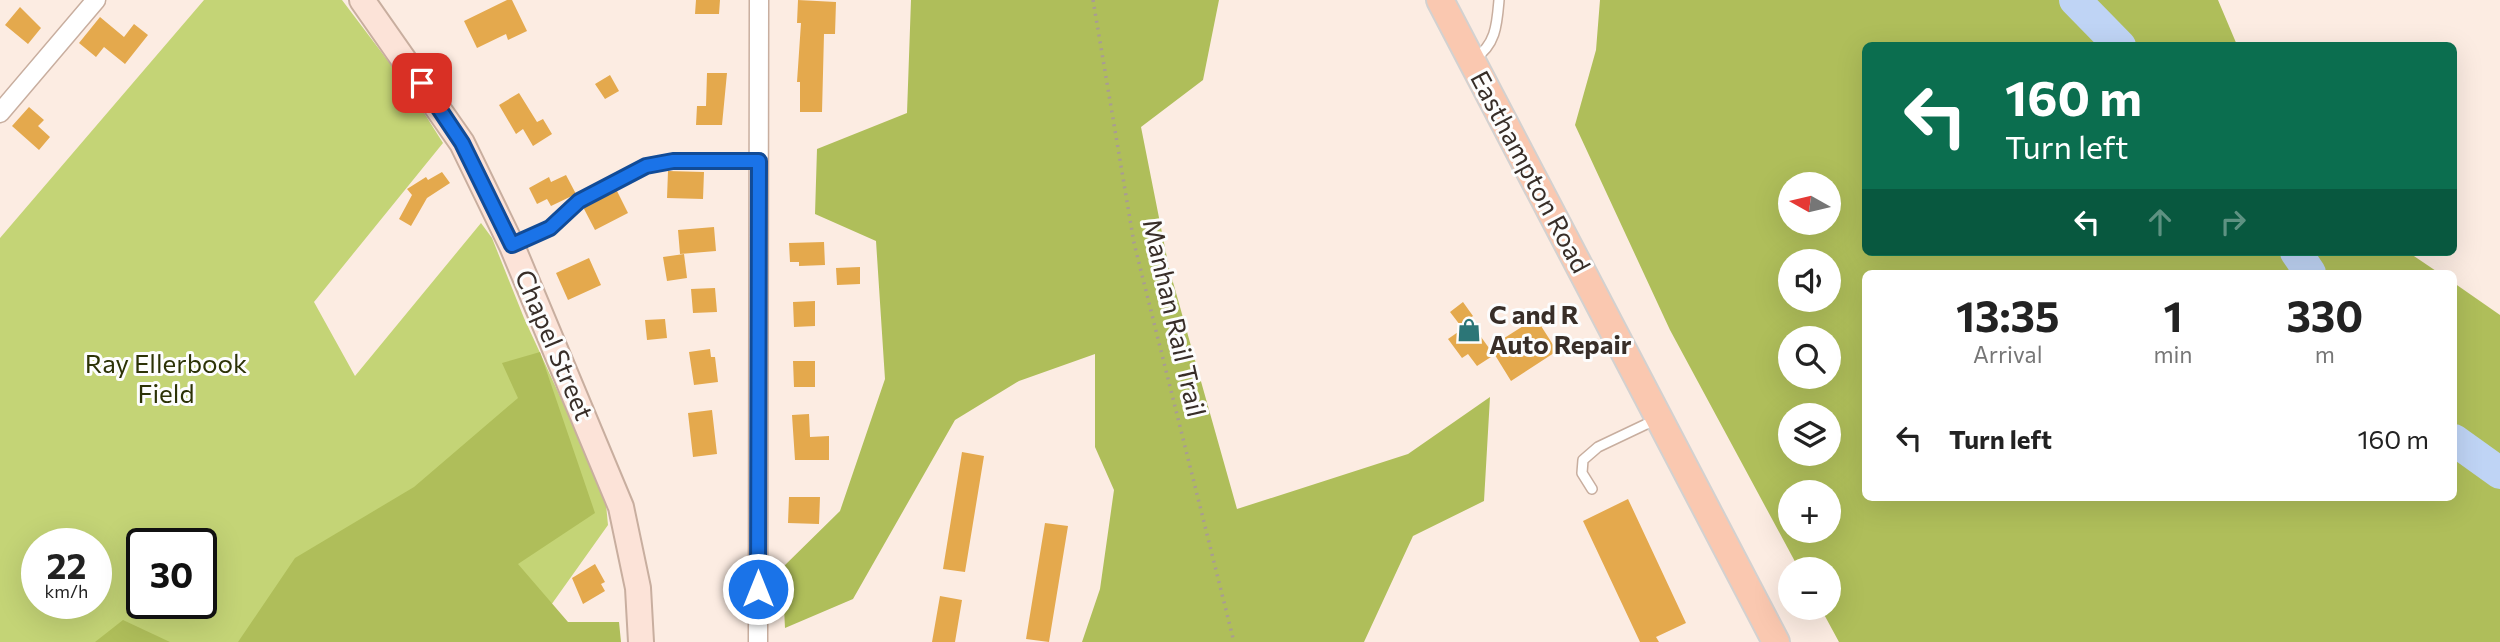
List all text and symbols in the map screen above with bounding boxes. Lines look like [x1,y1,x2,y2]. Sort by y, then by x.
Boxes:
pin [392,53,452,113]
icon: arrive [403,64,441,102]
street label: Easthampton Road [1465,65,1598,278]
text: 160 m [2005,66,2142,126]
icon: left [1890,70,1981,161]
text: Turn left [2005,126,2129,166]
north arrow [1778,172,1841,234]
map controls [1778,172,1841,620]
icon: left [2068,203,2106,241]
icon: ahead [2141,203,2179,241]
icon: right [2214,203,2252,241]
street label: Manhan Rail Trail [1138,216,1213,420]
button: sound [1778,249,1841,312]
street label: Chapel Street [510,264,601,424]
text: 13:35 [1956,289,2059,341]
text: 1 [2163,289,2182,341]
text: 330 [2286,289,2363,341]
place label: C and R Auto Repair [1489,298,1632,359]
shop icon: C and R Auto Repair [1455,316,1483,344]
button: search [1778,326,1841,389]
text: Arrival [1973,340,2042,368]
text: min [2153,340,2193,368]
text: m [2315,340,2335,368]
park label: Ray Ellerbook Field [85,347,247,408]
button: layers [1778,403,1841,466]
icon: left [1890,419,1928,457]
text: Turn left [1949,423,2052,454]
text: 160 m [2357,423,2429,454]
button: + [1778,480,1841,543]
speed limit sign: 30 [126,528,217,619]
text: 22 [47,543,86,586]
position arrow [721,552,795,626]
button: − [1778,557,1841,620]
text: km/h [45,580,88,602]

